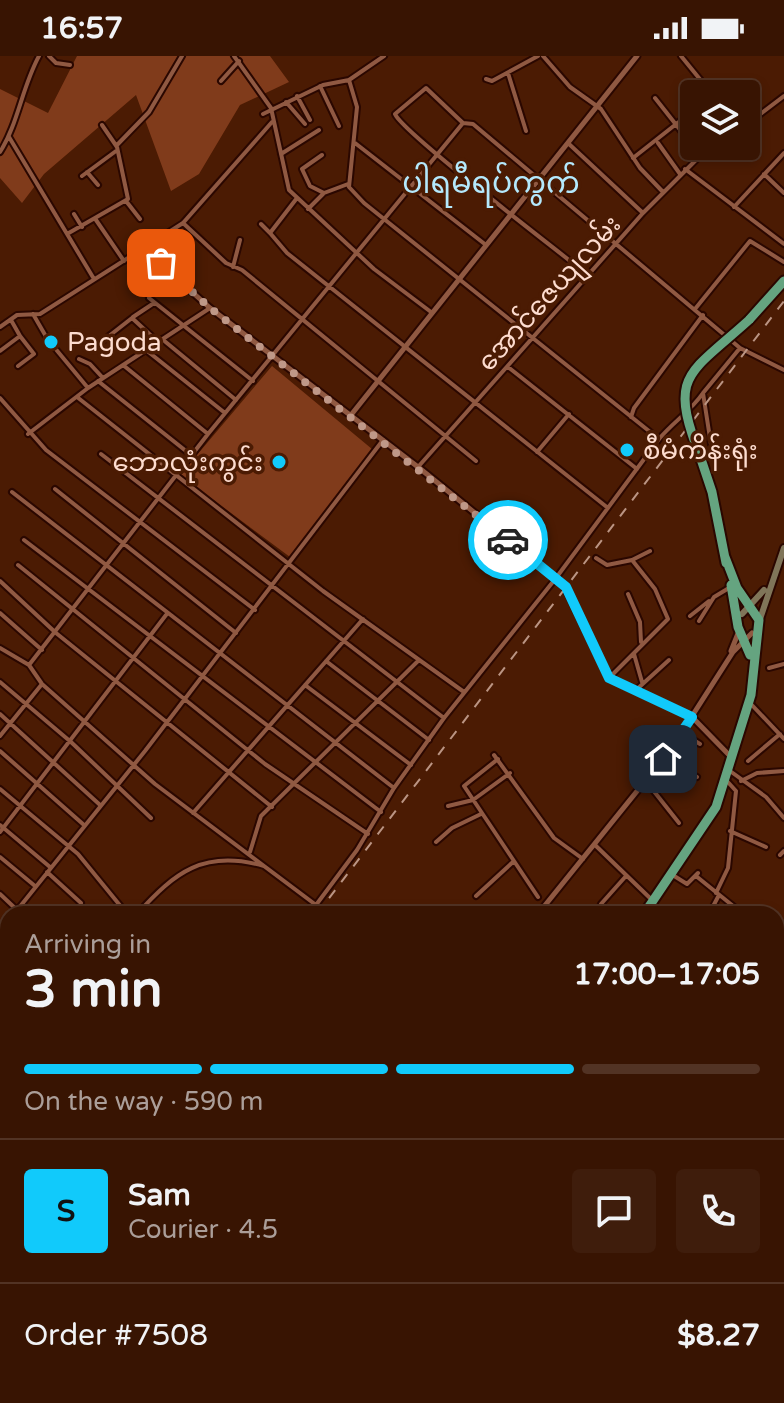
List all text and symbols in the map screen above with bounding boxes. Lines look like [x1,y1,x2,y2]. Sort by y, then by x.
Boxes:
text: 16:57 [40,10,123,47]
map controls [680,80,760,160]
button: layers [680,80,760,160]
district label: ပါရမီရပ်ကွက် [402,161,580,208]
street label: အောင်ဇေယျလမ်း [470,208,631,381]
pin [127,229,195,297]
icon: bag [139,241,183,285]
place label: Pagoda [67,327,162,358]
marker: Pagoda [42,333,60,351]
place label: စီမံကိန်းရုံး‌ [643,433,758,471]
marker: စီမံကိန်းရုံး‌ [618,441,636,459]
place label: ဘောလုံးကွင်း [112,445,263,483]
marker: ဘောလုံးကွင်း [270,453,288,471]
courier [468,500,548,580]
icon: car [486,518,530,562]
pin [629,725,697,793]
icon: home [641,737,685,781]
text: Arriving in [24,929,151,960]
text: 17:00–17:05 [573,956,760,993]
text: 3 min [24,958,163,1021]
text: On the way · 590 m [24,1086,263,1117]
button: chat [572,1169,656,1253]
button: phone [676,1169,760,1253]
text: Sam [128,1177,191,1214]
text: S [57,1193,75,1230]
text: Courier · 4.5 [128,1214,278,1245]
text: Order #7508 [24,1317,208,1354]
text: $8.27 [677,1317,760,1354]

